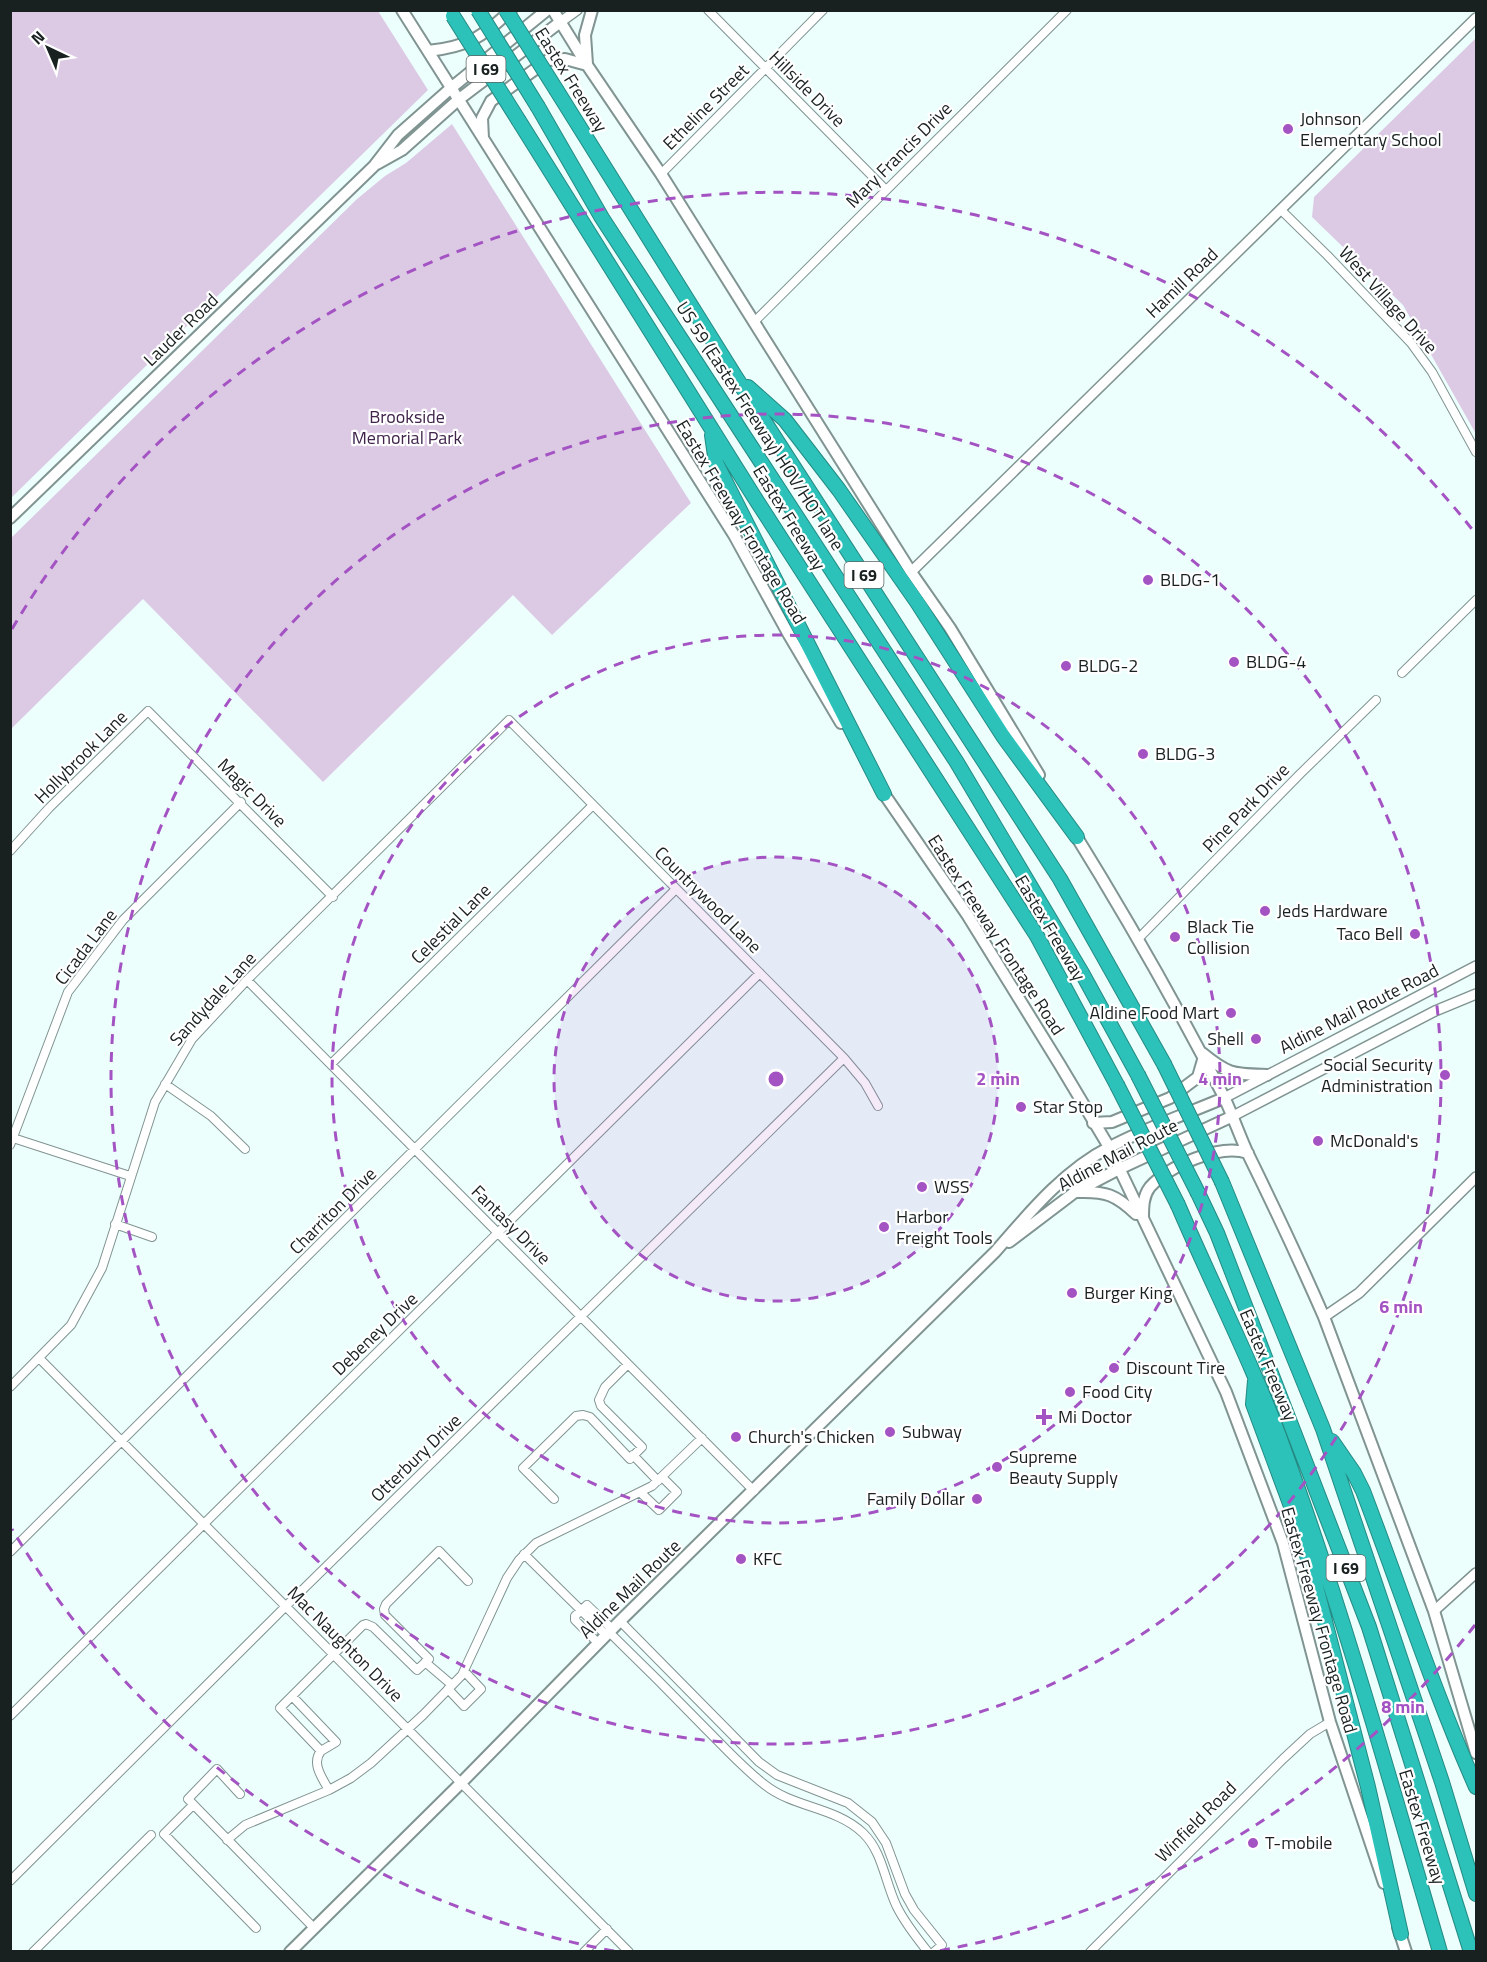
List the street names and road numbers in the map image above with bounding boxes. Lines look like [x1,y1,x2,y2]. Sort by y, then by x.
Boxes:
street label: Eastex Freeway [528,22,615,138]
street label: Hillside Drive [763,44,852,133]
road number: I 69 [466,56,506,82]
street label: Etheline Street [656,57,755,156]
street label: Mary Francis Drive [839,95,958,214]
street label: West Village Drive [1333,240,1444,360]
street label: Hamill Road [1139,241,1224,324]
street label: Lauder Road [137,287,224,372]
street label: US 59 (Eastex Freeway) HOV/HOT lane [671,298,849,554]
street label: Eastex Freeway Frontage Road [670,414,813,629]
street label: Eastex Freeway [748,462,830,574]
road number: I 69 [844,562,884,588]
street label: Hollybrook Lane [28,704,133,809]
street label: Magic Drive [212,752,293,833]
street label: Pine Park Drive [1196,757,1295,858]
street label: Eastex Freeway Frontage Road [921,829,1071,1040]
street label: Countrywood Lane [649,840,768,959]
street label: Eastex Freeway [1008,870,1093,986]
street label: Celestial Lane [404,877,497,970]
street label: Cicada Lane [48,903,123,991]
street label: Sandydale Lane [163,946,262,1052]
street label: Aldine Mail Route Road [1274,957,1443,1060]
street label: Aldine Mail Route [1053,1111,1183,1198]
street label: Charriton Drive [283,1161,382,1260]
street label: Fantasy Drive [465,1179,557,1271]
street label: Debeney Drive [326,1286,424,1382]
street label: Eastex Freeway [1233,1305,1304,1425]
street label: Otterbury Drive [364,1407,467,1508]
street label: Eastex Freeway Frontage Road [1274,1504,1365,1736]
street label: Aldine Mail Route [573,1533,687,1644]
road number: I 69 [1326,1555,1366,1581]
street label: Mac Naughton Drive [281,1580,409,1708]
street label: Eastex Freeway [1392,1766,1453,1888]
street label: Winfield Road [1149,1775,1242,1868]

